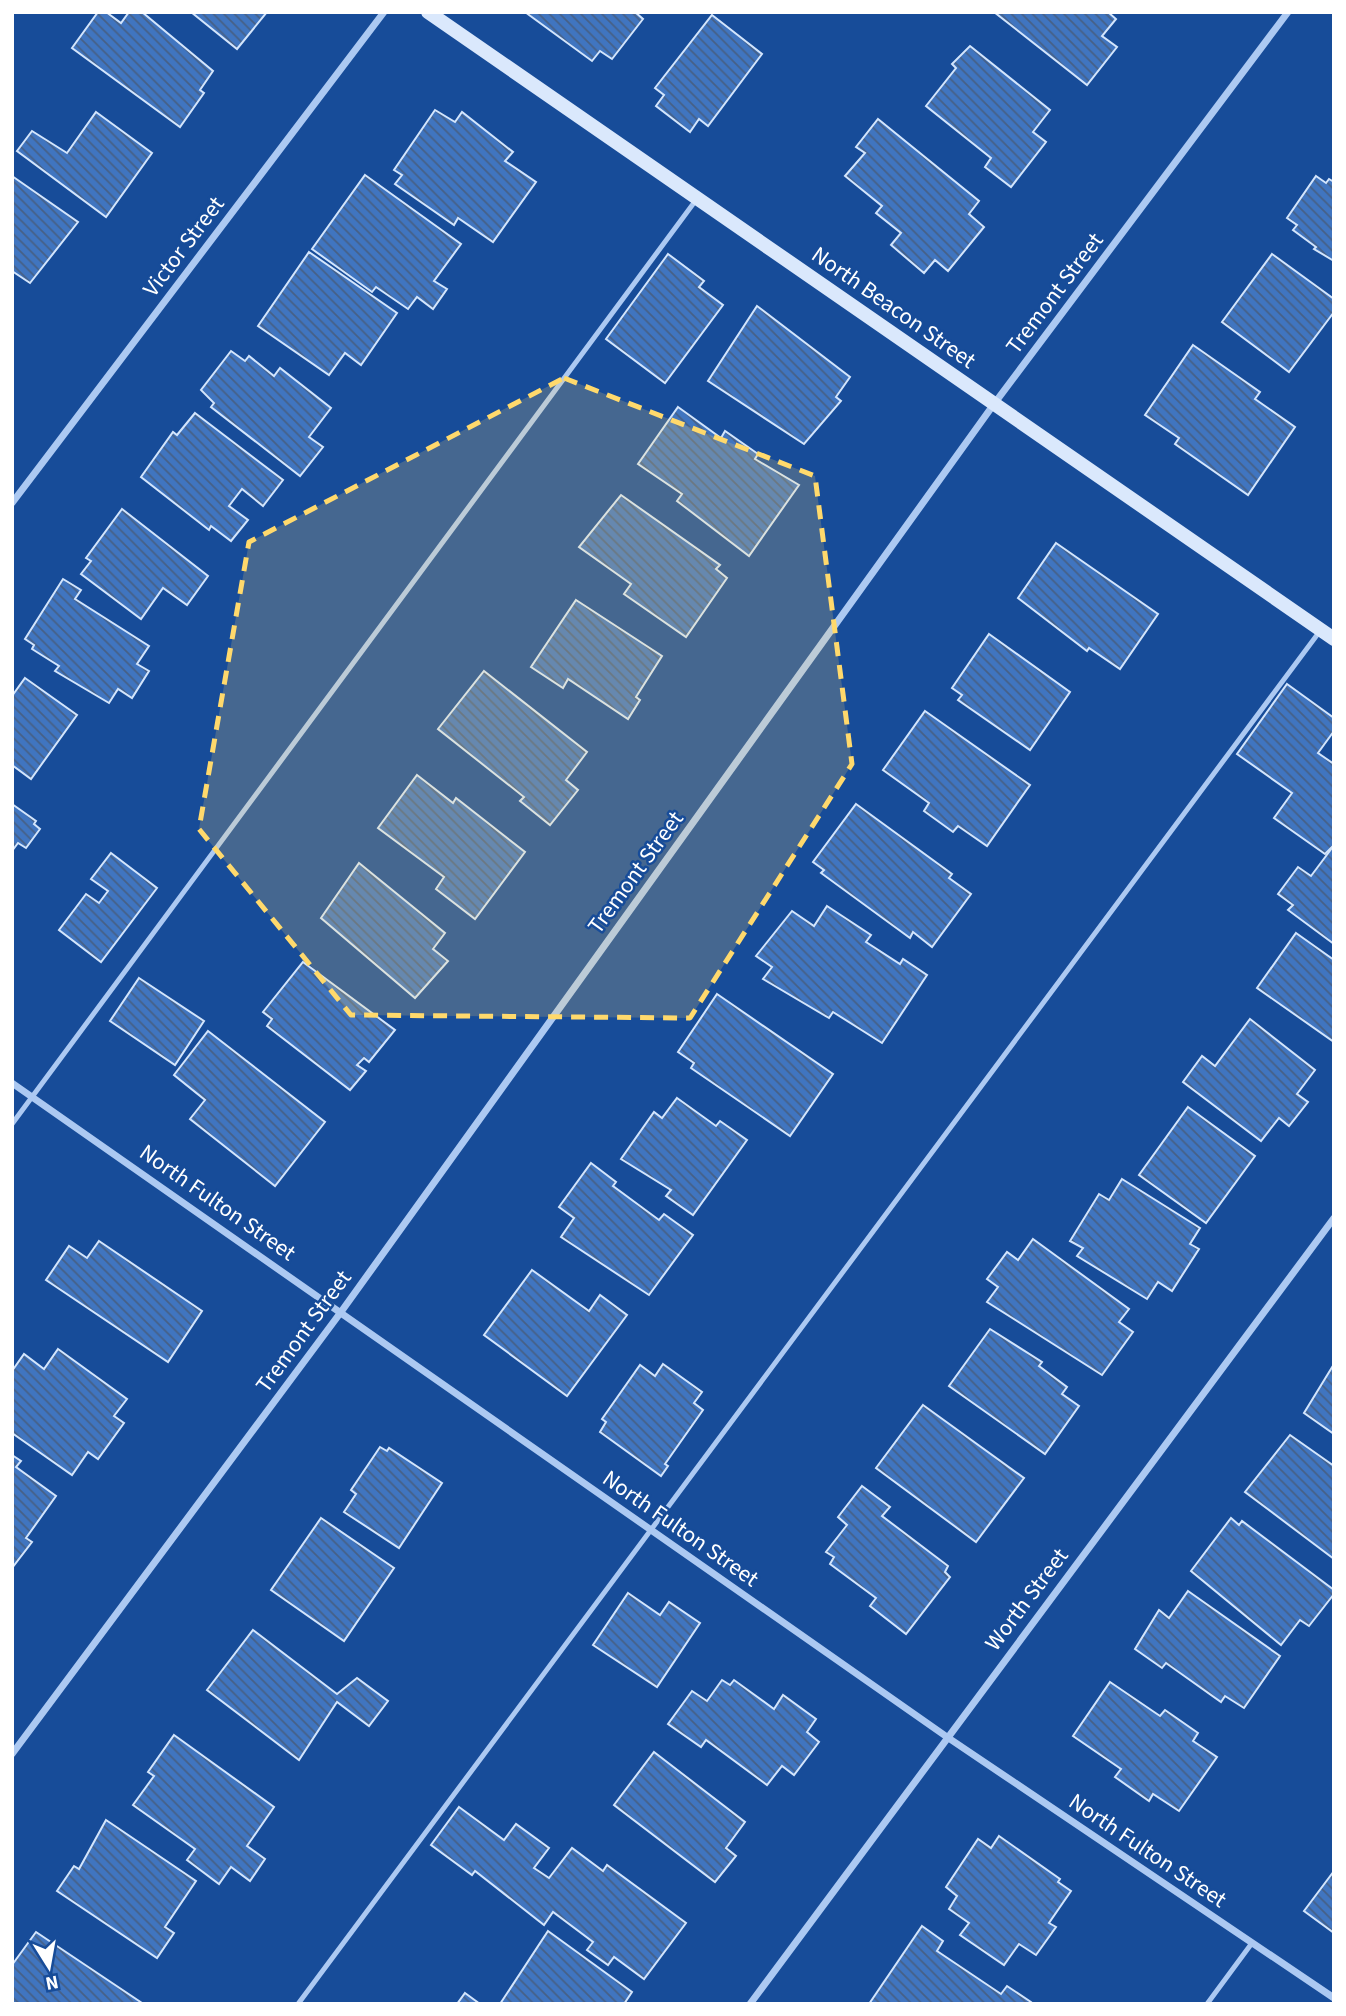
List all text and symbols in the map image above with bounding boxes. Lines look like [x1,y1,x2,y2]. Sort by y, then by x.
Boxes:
street label: Victor Street [135,189,232,303]
street label: Tremont Street [998,225,1111,361]
street label: North Beacon Street [805,238,983,377]
street label: Tremont Street [580,804,691,940]
street label: North Fulton Street [133,1136,303,1269]
street label: Tremont Street [248,1263,359,1399]
street label: North Fulton Street [596,1462,766,1595]
street label: Worth Street [977,1541,1076,1658]
street label: North Fulton Street [1062,1785,1234,1916]
north arrow [14,1932,84,2002]
text: N [43,1968,61,1997]

